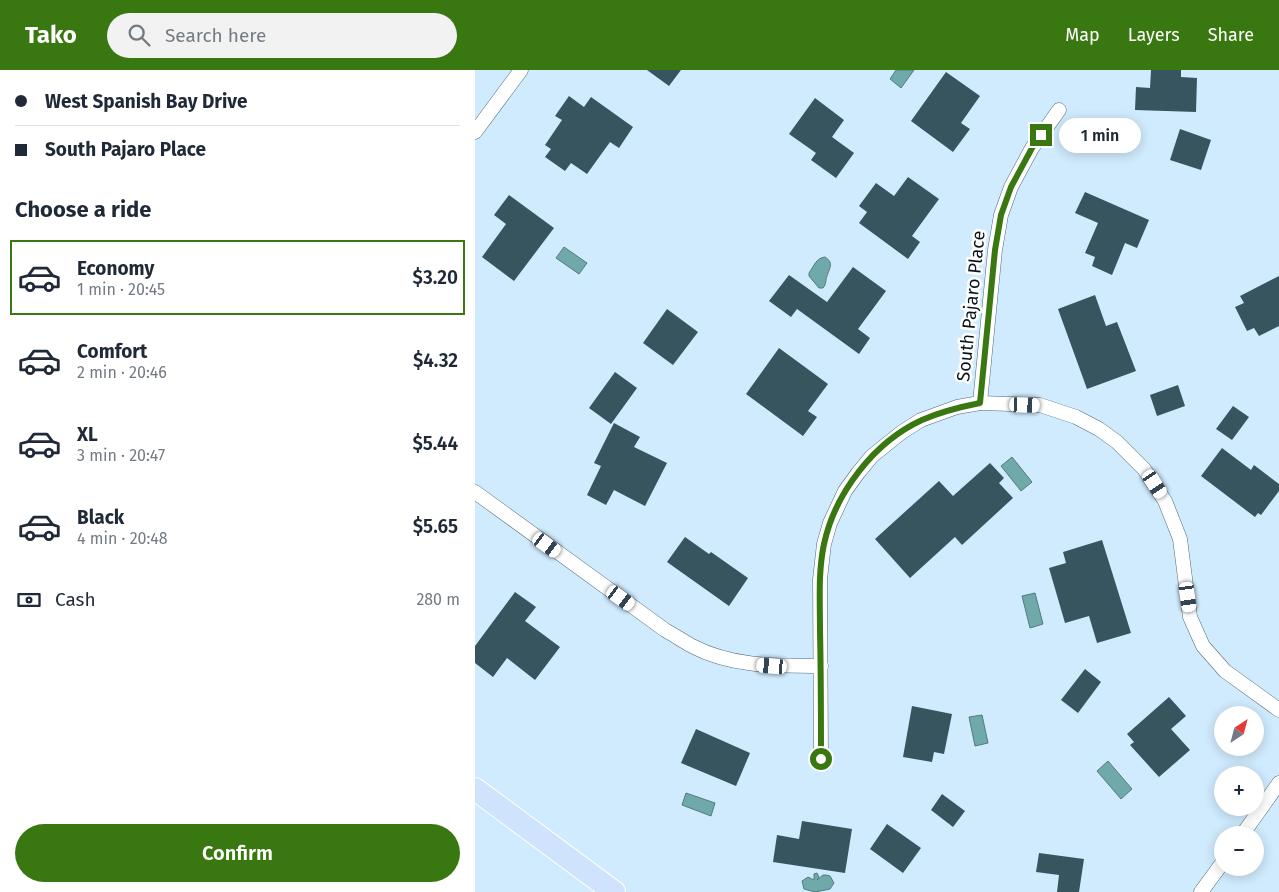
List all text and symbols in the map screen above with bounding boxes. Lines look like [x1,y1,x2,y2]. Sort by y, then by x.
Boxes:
search box [107,13,457,58]
text: Tako [25,21,77,49]
icon: search [125,21,153,49]
text: Search here [165,24,266,47]
text: Map [1065,24,1100,46]
text: Layers [1128,24,1180,46]
text: Share [1208,24,1254,46]
text: West Spanish Bay Drive [45,90,247,113]
callout: 1 min [1059,118,1141,152]
route end [1030,124,1052,146]
text: 1 min [1081,126,1119,145]
text: South Pajaro Place [45,138,206,161]
text: Choose a ride [15,196,151,223]
street label: South Pajaro Place [952,229,990,383]
icon: car [17,255,62,300]
text: Economy [77,257,154,280]
text: $3.20 [413,266,458,289]
text: 1 min · 20:45 [77,280,165,299]
icon: car [17,338,62,383]
text: Comfort [77,340,147,363]
text: $4.32 [413,349,458,372]
text: 2 min · 20:46 [77,363,167,382]
car [1009,397,1040,413]
icon: car [17,421,62,466]
text: XL [77,423,98,446]
text: $5.44 [412,432,458,455]
text: 3 min · 20:47 [77,446,165,465]
car [1140,467,1169,501]
icon: car [17,504,62,549]
text: Black [77,506,124,529]
text: $5.65 [413,515,458,538]
text: 4 min · 20:48 [77,529,168,548]
car [530,530,563,560]
car [1178,581,1197,613]
car [604,583,637,613]
icon: cash [15,586,43,614]
text: Cash [55,588,96,611]
text: 280 m [416,590,460,609]
car [756,657,787,675]
north arrow [1214,706,1264,756]
map controls [1214,706,1264,876]
route start [810,748,832,770]
button: + [1214,766,1264,816]
button: Confirm [15,824,460,882]
button: − [1214,826,1264,876]

